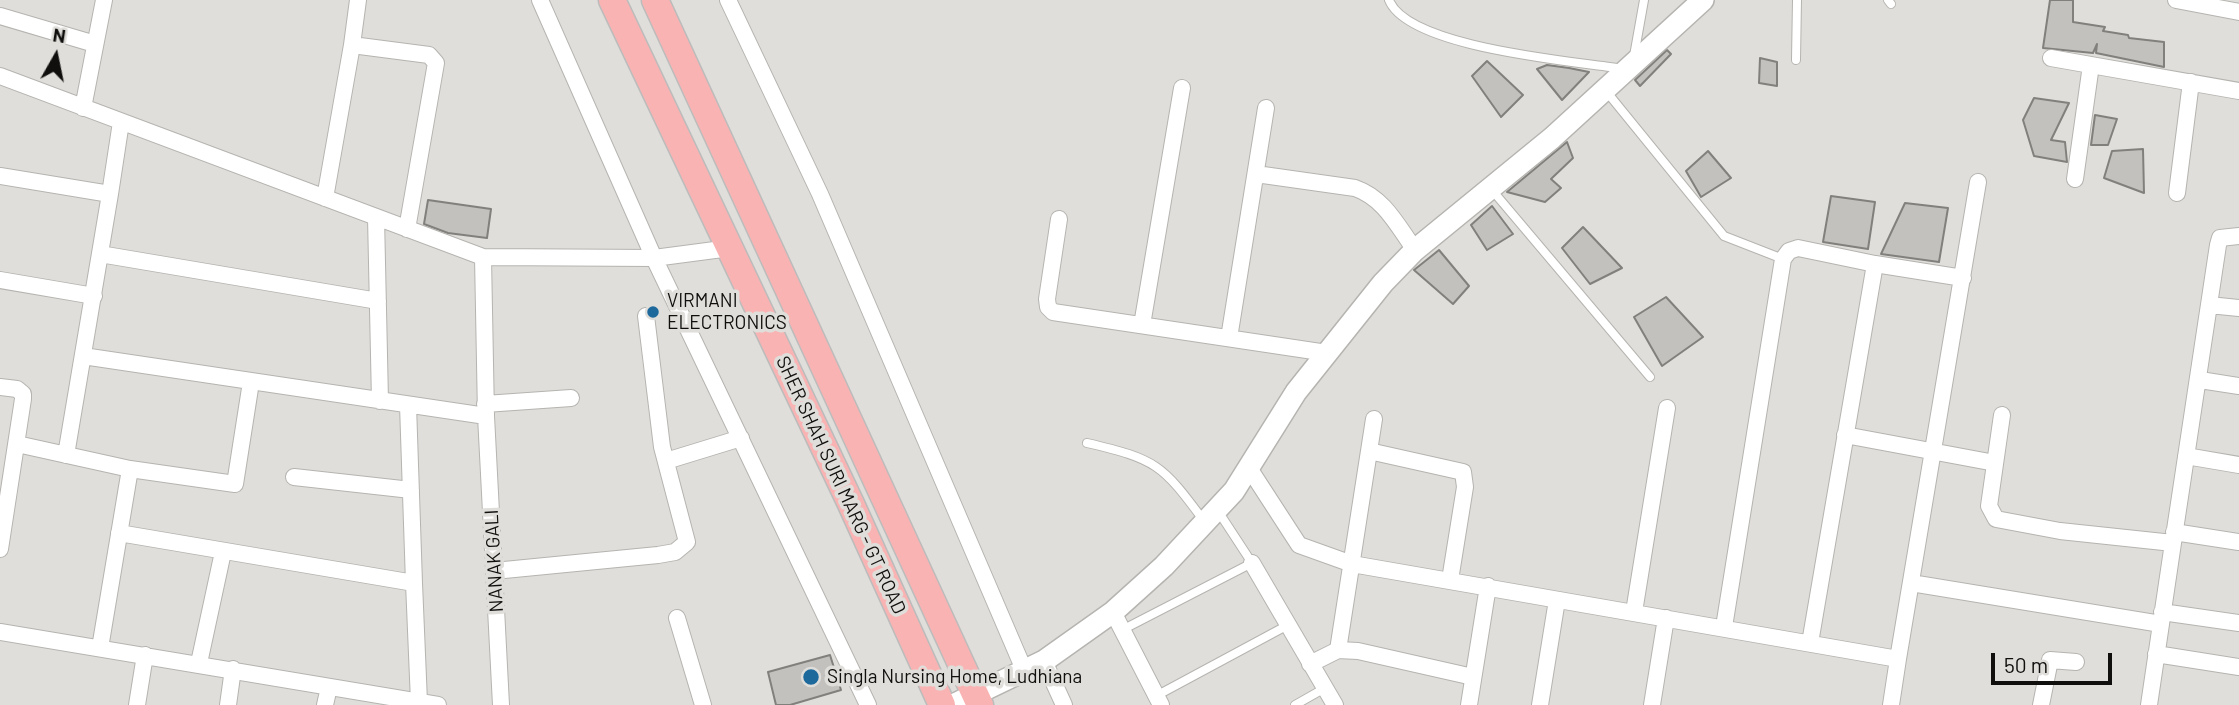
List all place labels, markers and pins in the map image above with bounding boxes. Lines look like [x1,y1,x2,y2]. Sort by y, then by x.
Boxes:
place label: VIRMANI ELECTRONICS [667,290,787,334]
marker: VIRMANI ELECTRONICS [645,304,661,320]
place label: Singla Nursing Home, Ludhiana [827,666,1082,688]
marker: Singla Nursing Home, Ludhiana [801,667,821,687]

